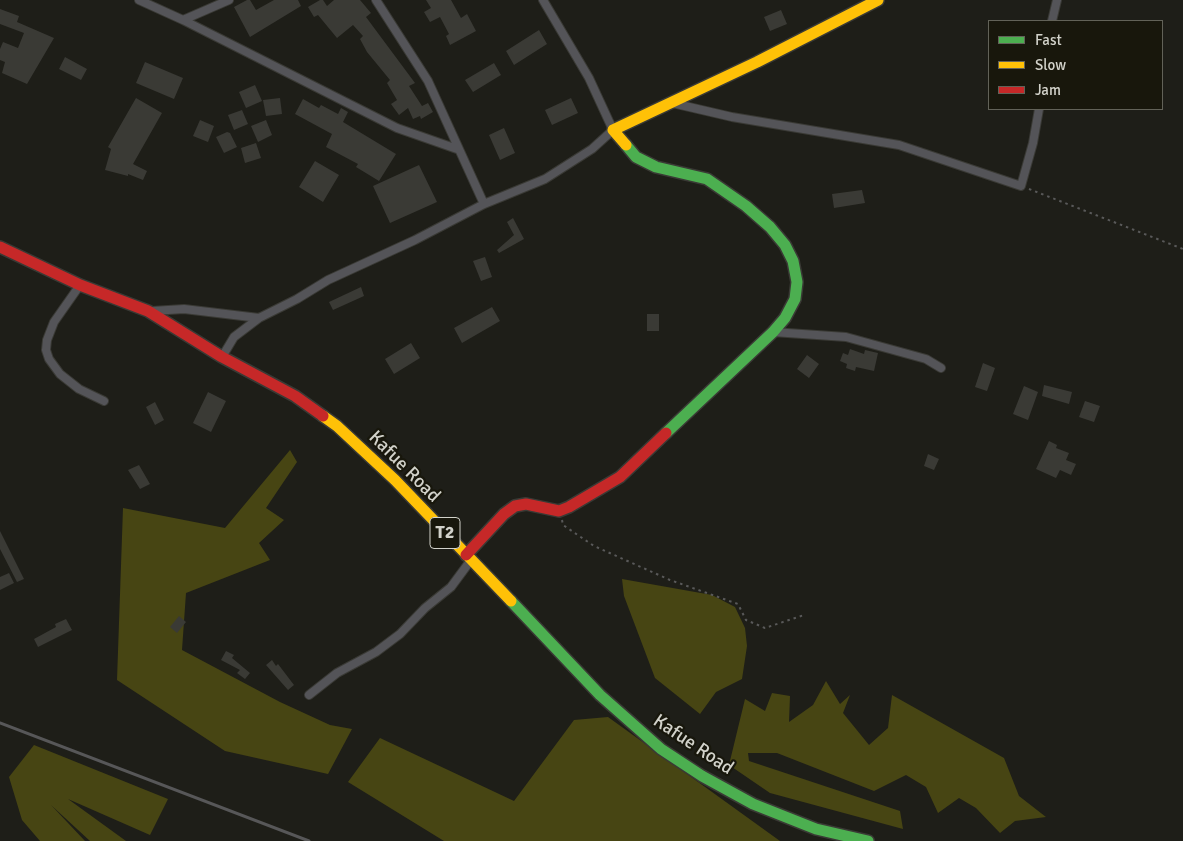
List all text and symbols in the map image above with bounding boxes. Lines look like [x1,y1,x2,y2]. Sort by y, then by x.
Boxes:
legend [988,20,1163,110]
text: Fast [1035,31,1062,49]
text: Slow [1035,56,1066,74]
text: Jam [1035,81,1061,99]
street label: Kafue Road [363,426,445,508]
road number: T2 [430,518,460,548]
street label: Kafue Road [648,710,738,780]

